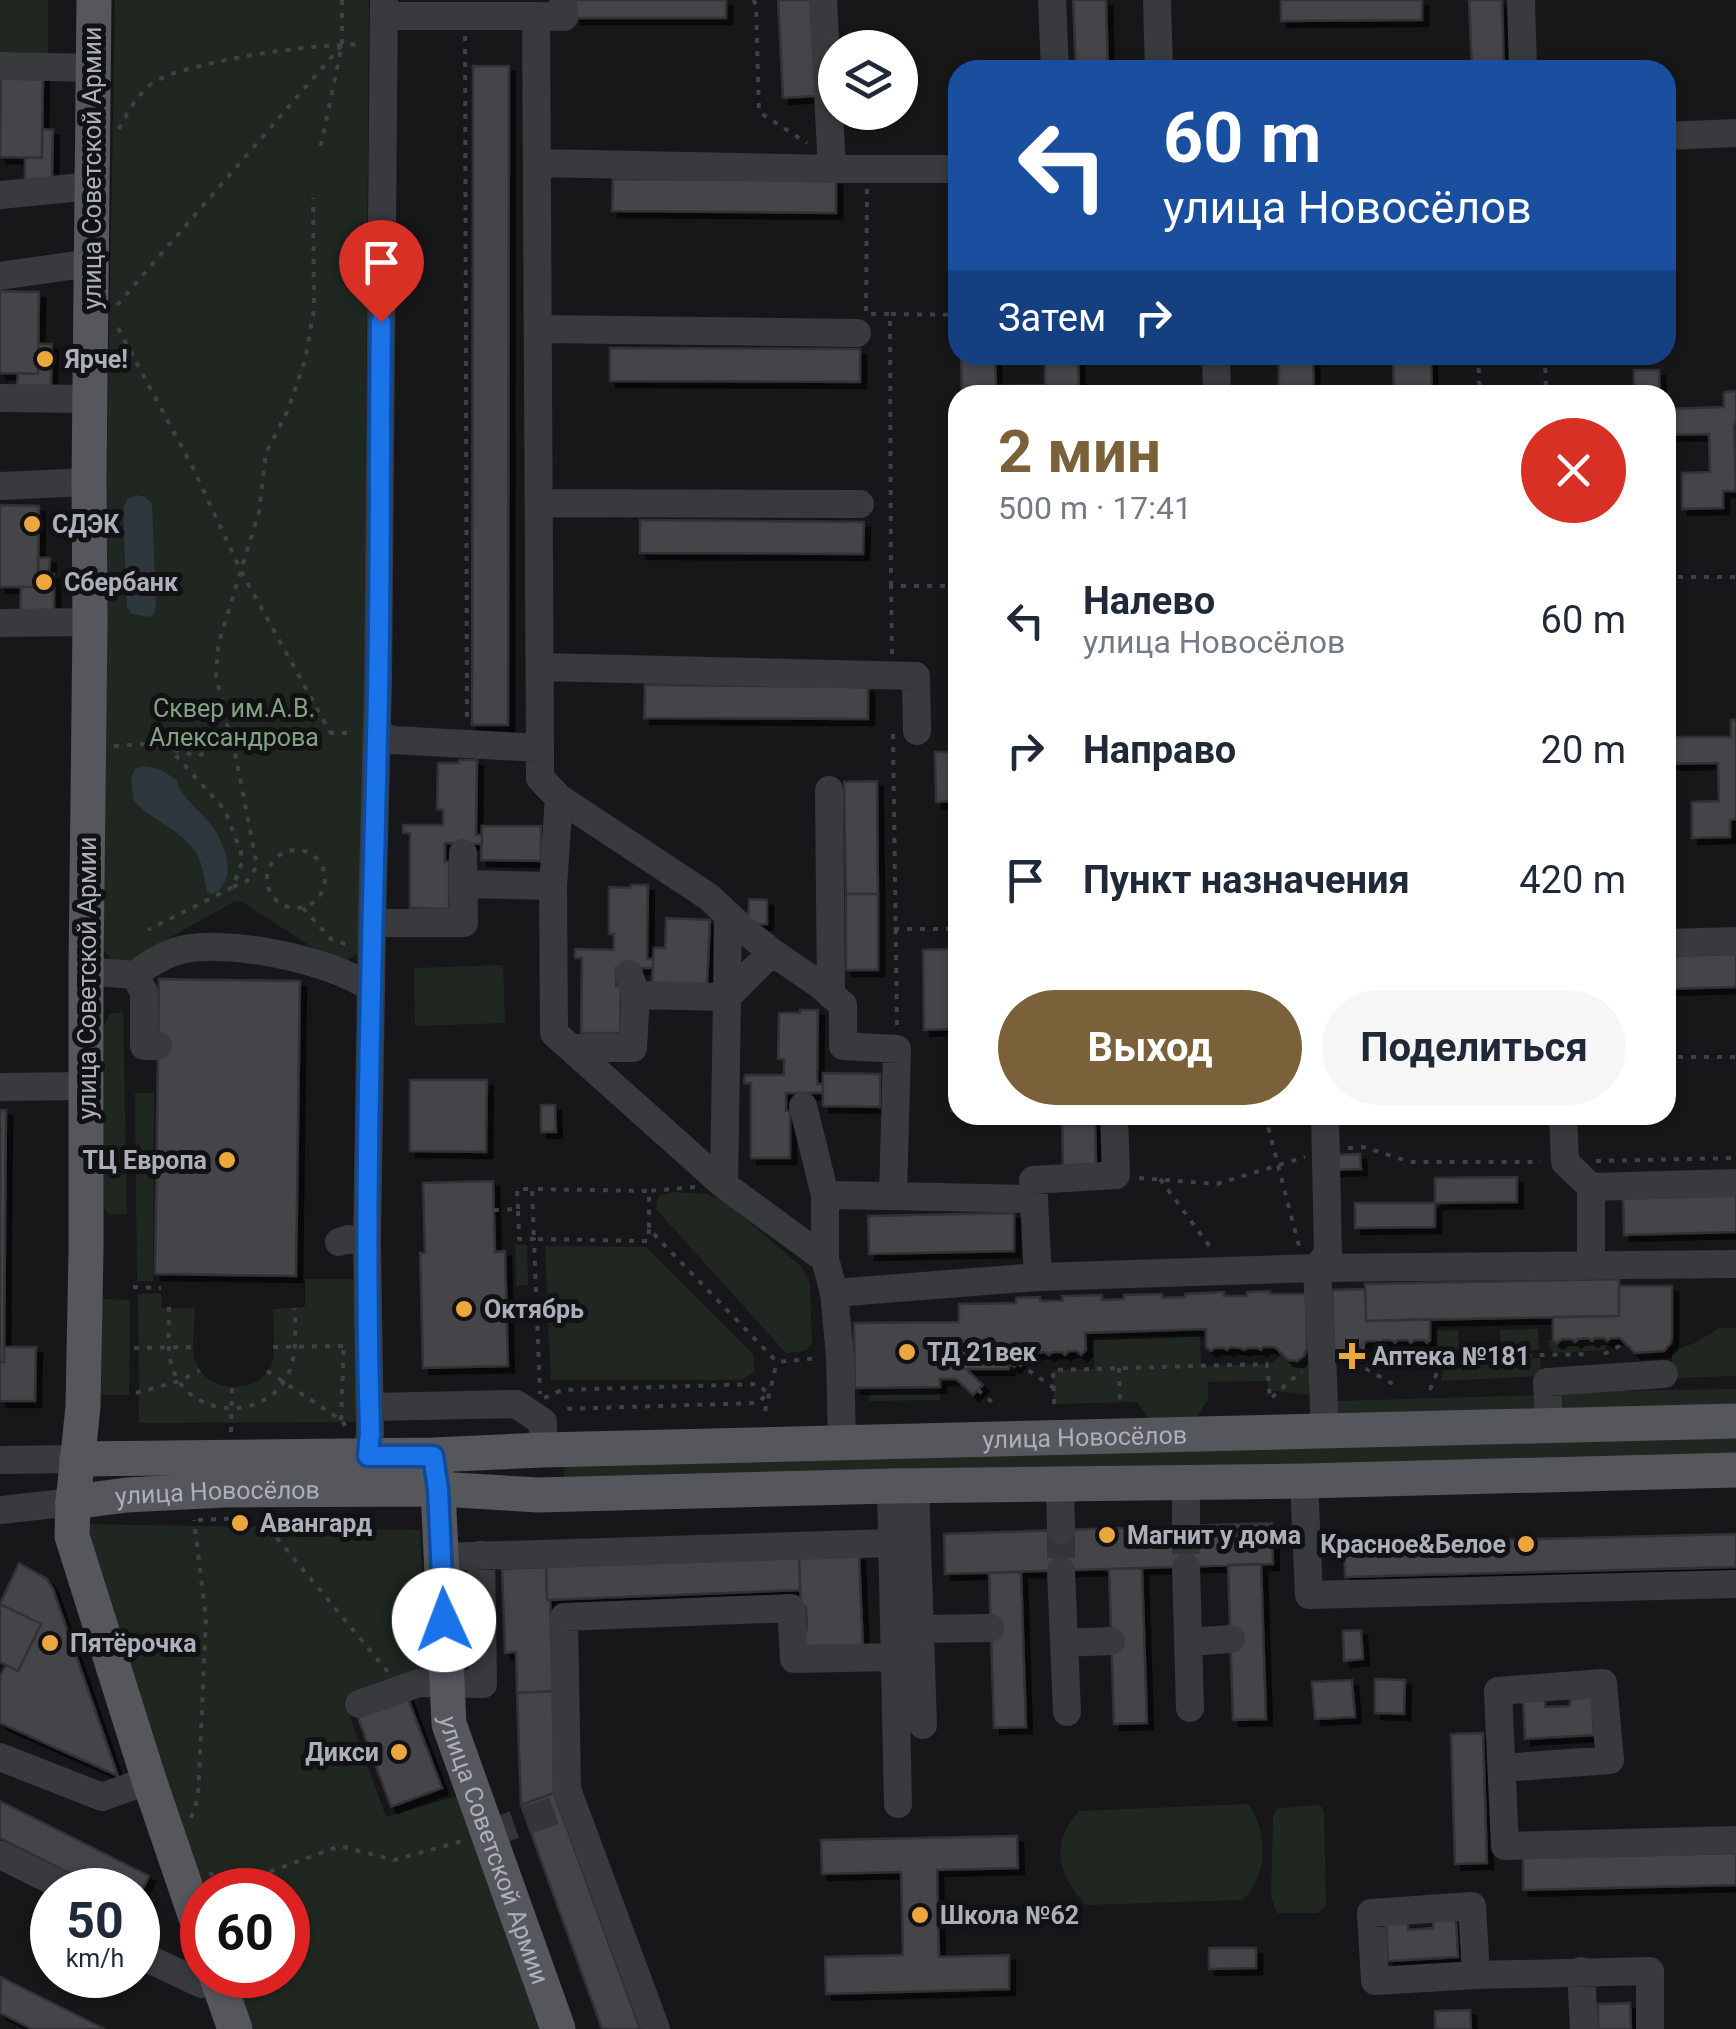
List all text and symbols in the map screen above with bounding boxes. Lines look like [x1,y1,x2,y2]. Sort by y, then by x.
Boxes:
street label: улица Советской Армии [78,27,107,309]
map controls [818,30,918,130]
button: layers [818,30,918,130]
text: 60 m [1163,97,1321,179]
icon: left [998,100,1128,230]
text: улица Новосёлов [1163,181,1532,234]
pin [339,220,424,323]
icon: arrive [354,235,409,290]
icon: right [1126,290,1181,345]
text: Затем [998,296,1106,340]
place label: Ярче! [64,345,128,374]
marker: Ярче! [34,348,56,370]
text: 2 мин [998,416,1161,487]
button: close [1521,418,1626,523]
text: 500 m · 17:41 [998,489,1192,527]
place label: СДЭК [52,510,120,539]
marker: СДЭК [21,513,43,535]
place label: Сбербанк [64,568,179,597]
marker: Сбербанк [33,571,55,593]
text: Налево [1083,579,1215,623]
icon: left [998,593,1053,648]
text: 60 m [1541,598,1626,642]
text: улица Новосёлов [1083,623,1345,661]
park label: Сквер им.А.В. Александрова [149,694,319,752]
icon: right [998,723,1053,778]
text: Направо [1083,728,1236,772]
text: 20 m [1541,728,1626,772]
street label: улица Советской Армии [73,837,102,1119]
icon: arrive [998,853,1053,908]
text: Пункт назначения [1083,858,1410,902]
text: 420 m [1519,858,1626,902]
button: Выход [998,990,1302,1105]
button: Поделиться [1322,990,1626,1105]
place label: ТЦ Европа [82,1146,207,1175]
marker: ТЦ Европа [216,1149,238,1171]
place label: Октябрь [484,1295,584,1324]
marker: Октябрь [453,1298,475,1320]
place label: ТД 21век [927,1338,1038,1367]
marker: ТД 21век [896,1341,918,1363]
place label: Аптека №181 [1372,1342,1530,1371]
marker: Аптека №181 [1341,1345,1363,1367]
street label: улица Новосёлов [982,1420,1187,1454]
street label: улица Новосёлов [113,1475,320,1511]
place label: Авангард [260,1509,372,1538]
marker: Авангард [229,1512,251,1534]
place label: Магнит у дома [1127,1521,1301,1550]
marker: Магнит у дома [1096,1524,1118,1546]
place label: Красное&Белое [1320,1530,1506,1559]
marker: Красное&Белое [1515,1533,1537,1555]
position arrow [392,1568,496,1672]
place label: Пятёрочка [70,1629,197,1658]
marker: Пятёрочка [39,1632,61,1654]
street label: улица Советской Армии [434,1715,555,1988]
place label: Дикси [305,1738,379,1767]
marker: Дикси [388,1741,410,1763]
speed limit sign: 60 [180,1868,310,1998]
text: 50 [66,1892,124,1950]
place label: Школа №62 [940,1901,1079,1930]
marker: Школа №62 [909,1904,931,1926]
text: km/h [66,1944,124,1973]

